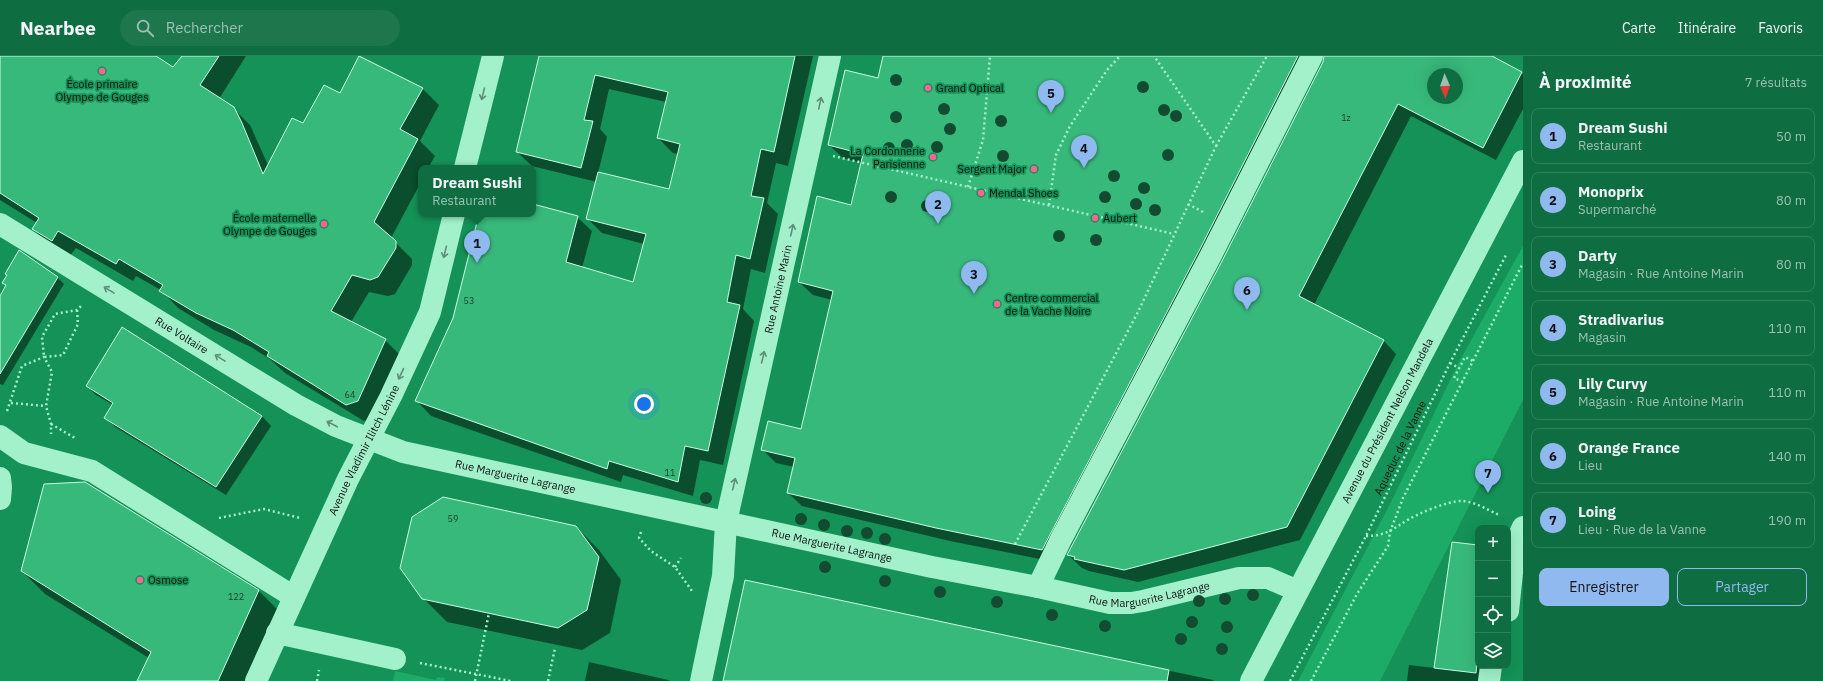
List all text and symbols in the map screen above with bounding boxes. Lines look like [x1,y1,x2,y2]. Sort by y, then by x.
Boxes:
search box [120,10,400,46]
text: Nearbee [20,16,96,40]
icon: search [134,17,156,39]
text: Rechercher [166,18,243,37]
text: Carte [1622,19,1656,37]
text: Itinéraire [1678,19,1736,37]
text: Favoris [1758,19,1803,37]
marker: École primaire Olympe de Gouges [97,66,107,76]
north arrow [1427,68,1463,104]
text: À proximité [1539,71,1632,93]
text: 7 résultats [1745,74,1807,91]
place label: École primaire Olympe de Gouges [56,77,148,104]
pin: 5 [1038,80,1064,113]
place label: Grand Optical [936,81,1004,95]
marker: Grand Optical [923,83,933,93]
one-way arrow [479,87,487,100]
one-way arrow [817,97,825,110]
house number: 1z [1341,112,1351,123]
text: Dream Sushi [1578,118,1667,137]
text: 1 [1549,128,1557,145]
text: 50 m [1776,128,1806,145]
pin: 4 [1071,135,1097,168]
text: Restaurant [1578,137,1642,154]
place label: La Cordonnerie Parisienne [850,144,925,171]
marker: La Cordonnerie Parisienne [928,152,938,162]
place label: Sergent Major [958,162,1026,176]
marker: Sergent Major [1029,164,1039,174]
popup [418,165,536,217]
text: Dream Sushi [432,173,522,192]
text: Monoprix [1578,182,1644,201]
place label: Mendal Shoes [989,186,1058,200]
marker: Mendal Shoes [976,188,986,198]
pin: 2 [925,191,951,224]
text: Restaurant [432,192,496,209]
text: 2 [1549,192,1557,209]
text: 80 m [1776,192,1806,209]
text: Supermarché [1578,201,1656,218]
place label: École maternelle Olympe de Gouges [223,211,316,238]
place label: Aubert [1103,211,1137,225]
marker: Aubert [1090,213,1100,223]
marker: École maternelle Olympe de Gouges [319,219,329,229]
one-way arrow [789,224,796,237]
pin: 1 [464,230,490,263]
street label: Rue Antoine Marin [761,243,795,335]
one-way arrow [441,245,448,258]
text: Darty [1578,246,1617,265]
text: 3 [1549,256,1557,273]
text: 80 m [1776,256,1806,273]
pin: 3 [961,261,987,294]
text: Magasin · Rue Antoine Marin [1578,265,1744,282]
pin: 6 [1234,277,1260,310]
one-way arrow [103,285,115,293]
place label: Centre commercial de la Vache Noire [1005,291,1099,318]
house number: 53 [464,295,474,306]
marker: Centre commercial de la Vache Noire [992,299,1002,309]
text: Stradivarius [1578,310,1664,329]
street label: Rue Voltaire [152,314,211,357]
text: 4 [1549,320,1557,337]
text: 110 m [1768,320,1806,337]
text: Magasin [1578,329,1626,346]
street label: Avenue du Président Nelson Mandela [1338,336,1436,505]
one-way arrow [760,351,767,364]
one-way arrow [214,353,226,361]
one-way arrow [397,367,404,379]
text: Lily Curvy [1578,374,1647,393]
street label: Avenue Vladimir Ilitch Lénine [325,382,402,517]
text: 5 [1549,384,1557,401]
text: 110 m [1768,384,1806,401]
house number: 64 [345,389,355,400]
text: Magasin · Rue Antoine Marin [1578,393,1744,410]
your location [634,394,654,414]
street label: Aqueduc de la Vanne [1371,398,1429,498]
one-way arrow [326,419,338,427]
text: Orange France [1578,438,1680,457]
text: 6 [1549,448,1557,465]
text: 140 m [1768,448,1806,465]
street label: Rue Marguerite Lagrange [454,457,577,496]
text: Lieu [1578,457,1602,474]
pin: 7 [1475,460,1501,493]
house number: 11 [665,467,675,478]
one-way arrow [731,477,739,490]
text: Loing [1578,502,1616,521]
text: 7 [1549,512,1557,529]
text: 190 m [1768,512,1806,529]
house number: 59 [448,513,458,524]
text: Lieu · Rue de la Vanne [1578,521,1706,538]
street label: Rue Marguerite Lagrange [770,525,894,565]
map controls [1475,525,1511,669]
button: + [1475,525,1511,561]
button: − [1475,561,1511,597]
button: Enregistrer [1539,568,1669,606]
button: Partager [1677,568,1807,606]
place label: Osmose [148,573,188,587]
marker: Osmose [135,575,145,585]
street label: Rue Marguerite Lagrange [1088,578,1211,610]
house number: 122 [228,591,244,602]
button: locate [1475,597,1511,633]
button: layers [1475,633,1511,669]

